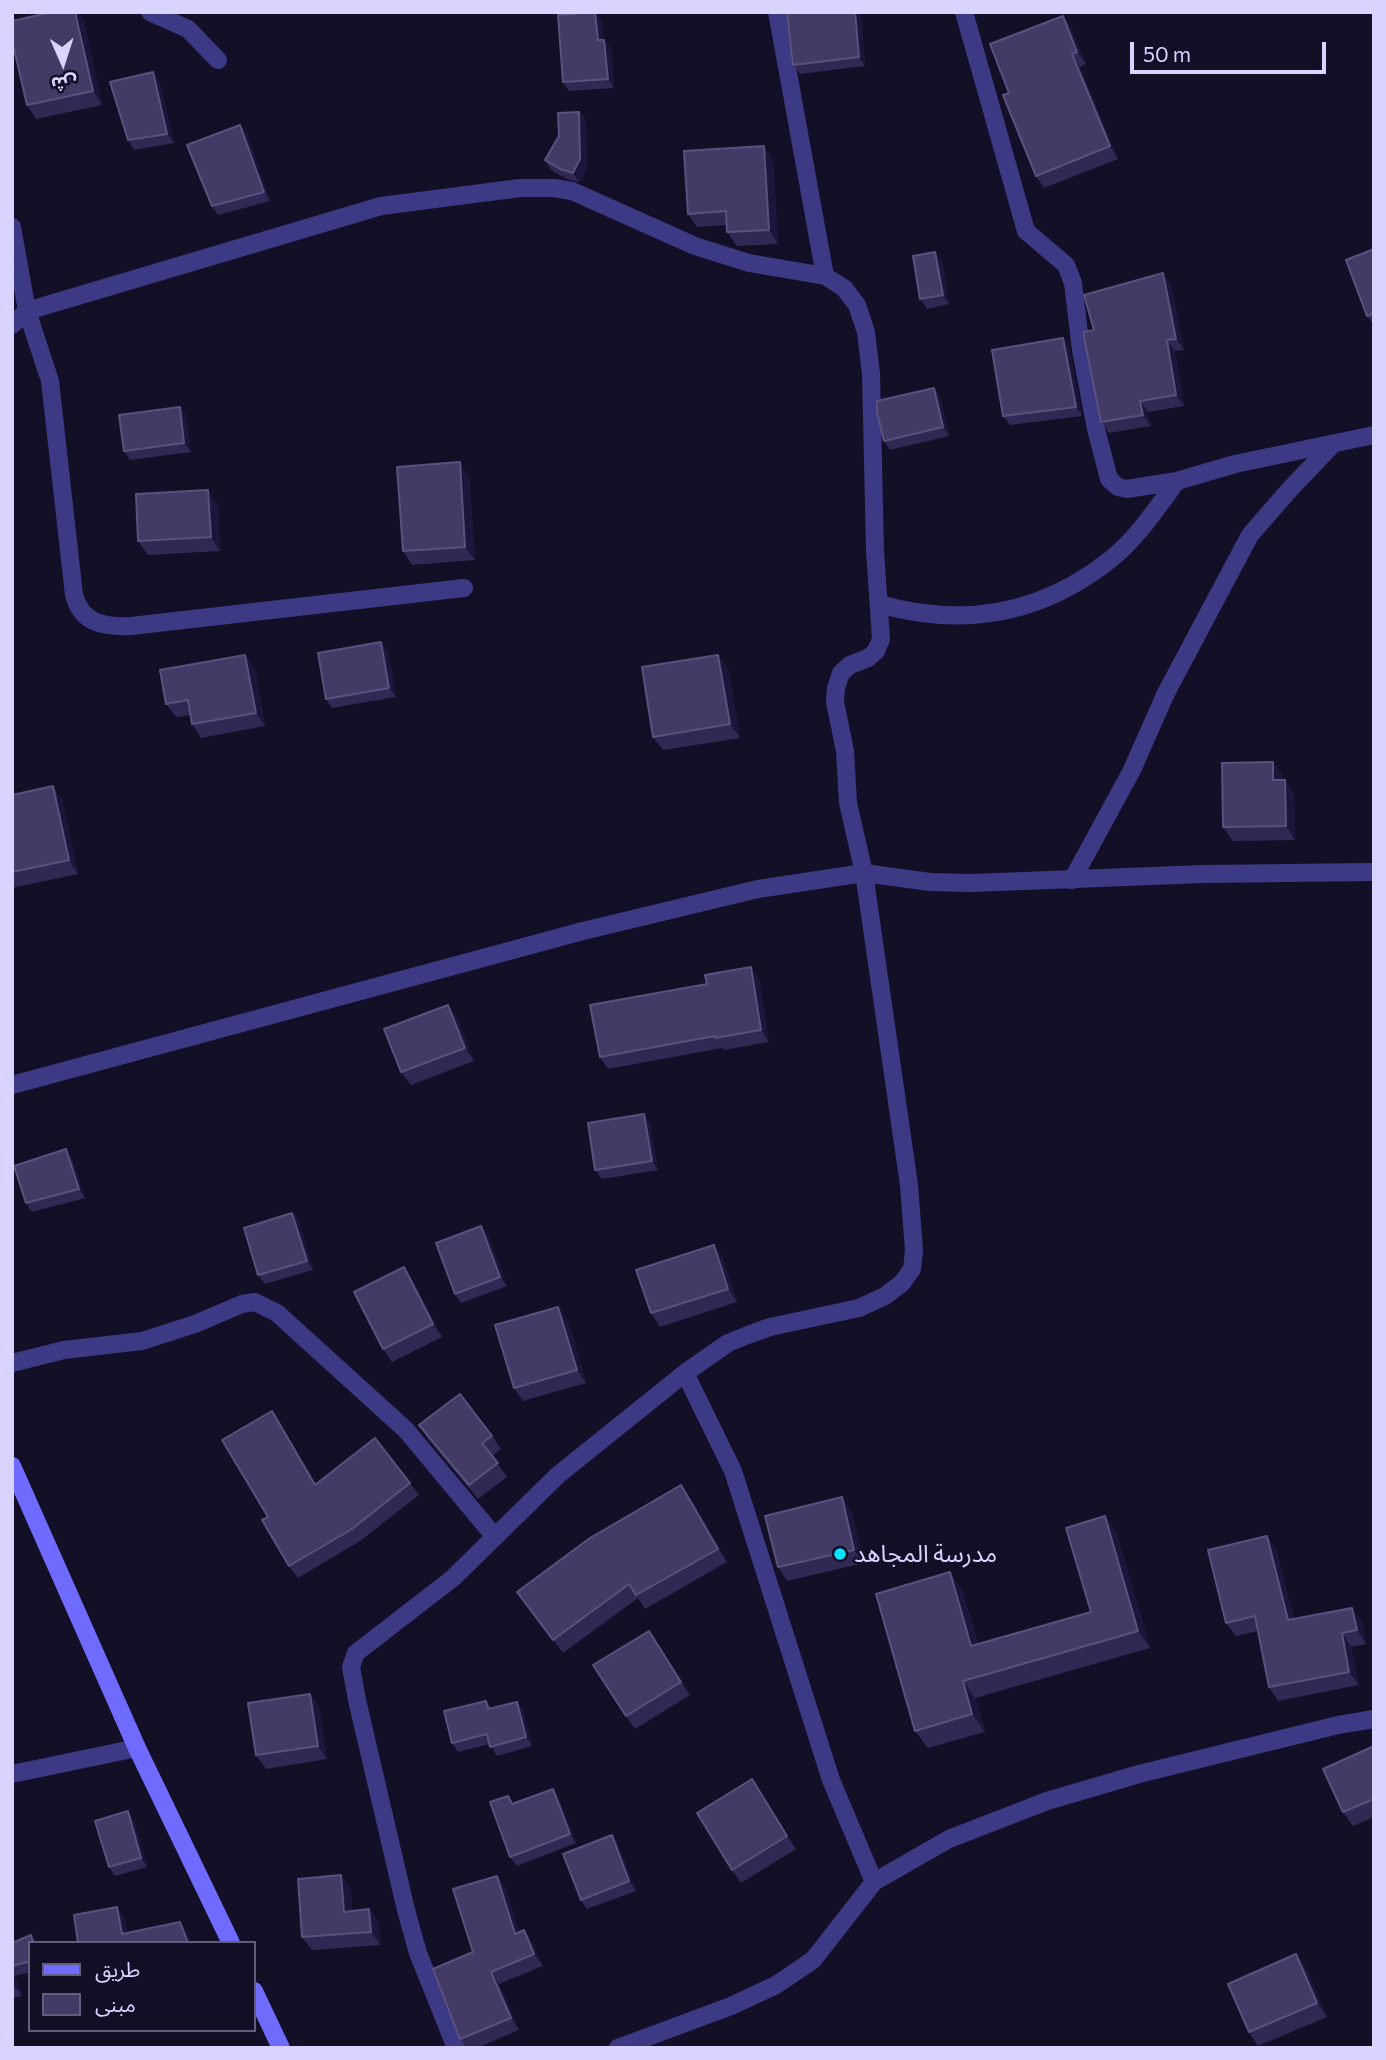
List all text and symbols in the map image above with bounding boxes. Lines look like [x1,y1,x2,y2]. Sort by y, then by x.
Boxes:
north arrow [28,28,98,98]
scale bar [1134,28,1330,72]
text: 50 m [1143,41,1191,66]
text: ش [51,72,78,97]
place label: مدرسة المجاهد [854,1540,997,1568]
marker: مدرسة المجاهد [832,1546,848,1562]
legend [28,1941,256,2032]
text: طريق [95,1956,140,1981]
text: مبنى [95,1991,136,2016]

